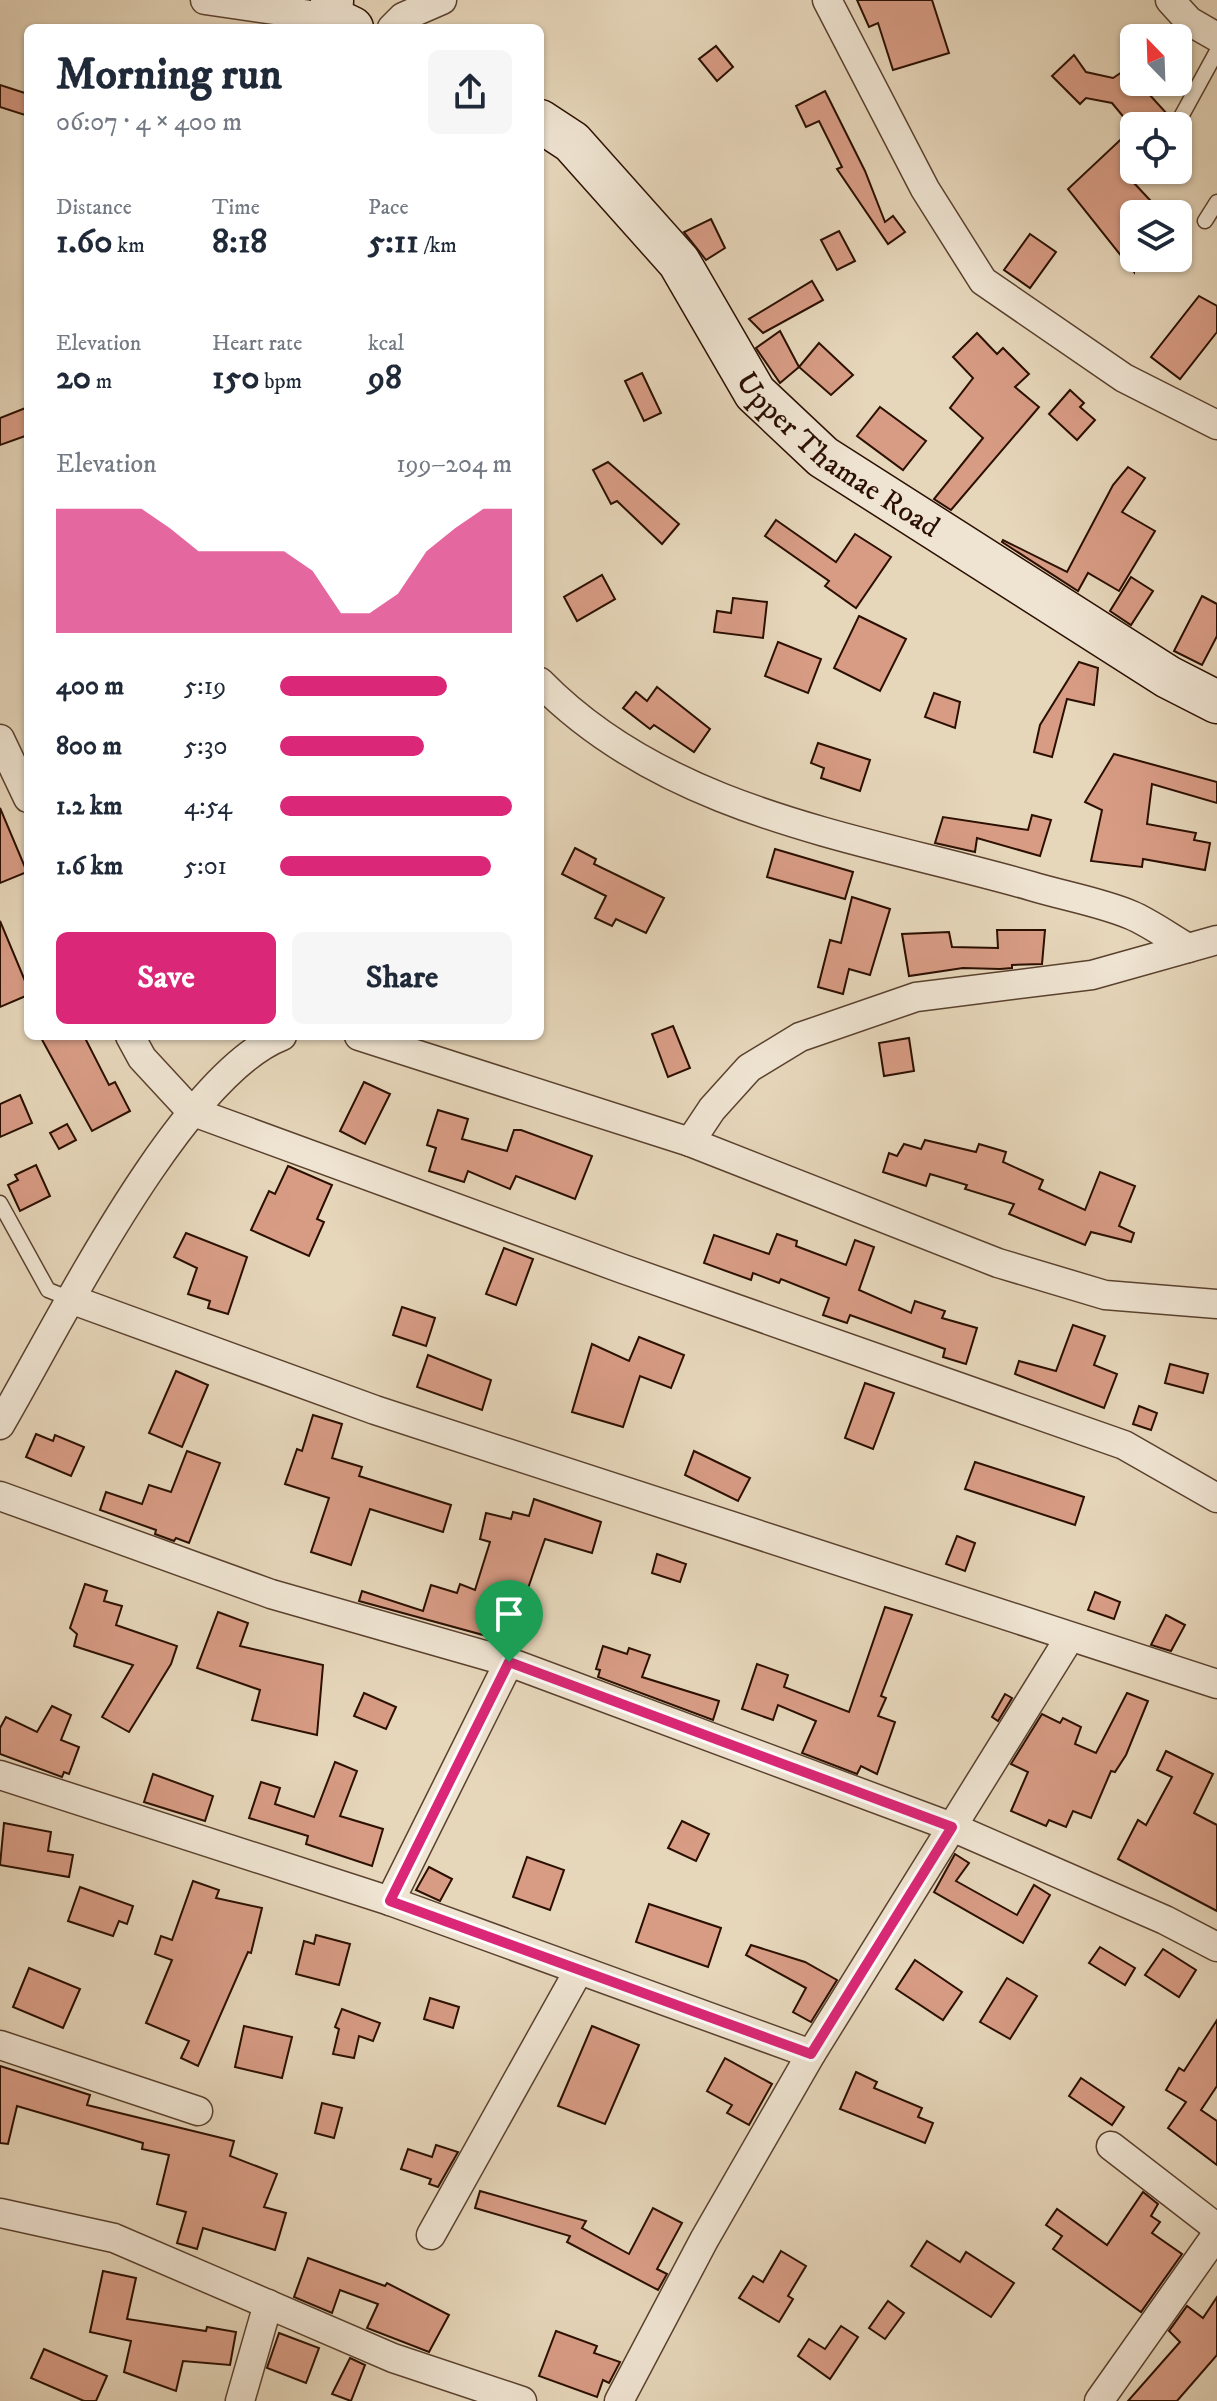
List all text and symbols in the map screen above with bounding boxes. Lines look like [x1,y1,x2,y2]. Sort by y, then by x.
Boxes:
north arrow [1120,24,1192,96]
map controls [1120,24,1192,272]
text: Morning run [56,48,282,103]
button: share [428,50,512,134]
text: 06:07 · 4 × 400 m [56,106,242,139]
button: locate [1120,112,1192,184]
text: Distance [56,194,132,221]
text: Time [212,194,260,221]
text: Pace [368,194,409,221]
button: layers [1120,200,1192,272]
text: 1.60 [56,221,113,263]
text: 8:18 [212,221,267,263]
text: 5:11 [368,221,419,263]
text: km [113,232,145,259]
text: /km [419,232,457,259]
text: Elevation [56,330,141,357]
text: Heart rate [212,330,302,357]
text: kcal [368,330,404,357]
text: 20 [56,357,91,399]
text: 150 [212,357,259,399]
text: 98 [368,357,402,399]
street label: Upper Thamae Road [727,366,946,547]
text: m [91,368,112,395]
text: bpm [259,368,302,395]
text: Elevation [56,448,157,481]
text: 199–204 m [396,448,512,481]
text: 400 m [56,670,124,703]
text: 5:19 [184,670,226,703]
text: 800 m [56,730,122,763]
text: 5:30 [184,730,227,763]
text: 1.2 km [56,790,122,823]
text: 4:54 [184,790,232,823]
text: 1.6 km [56,850,123,883]
text: 5:01 [184,850,227,883]
button: Save [56,932,276,1024]
button: Share [292,932,512,1024]
pin [475,1580,543,1662]
icon: arrive [487,1592,531,1636]

